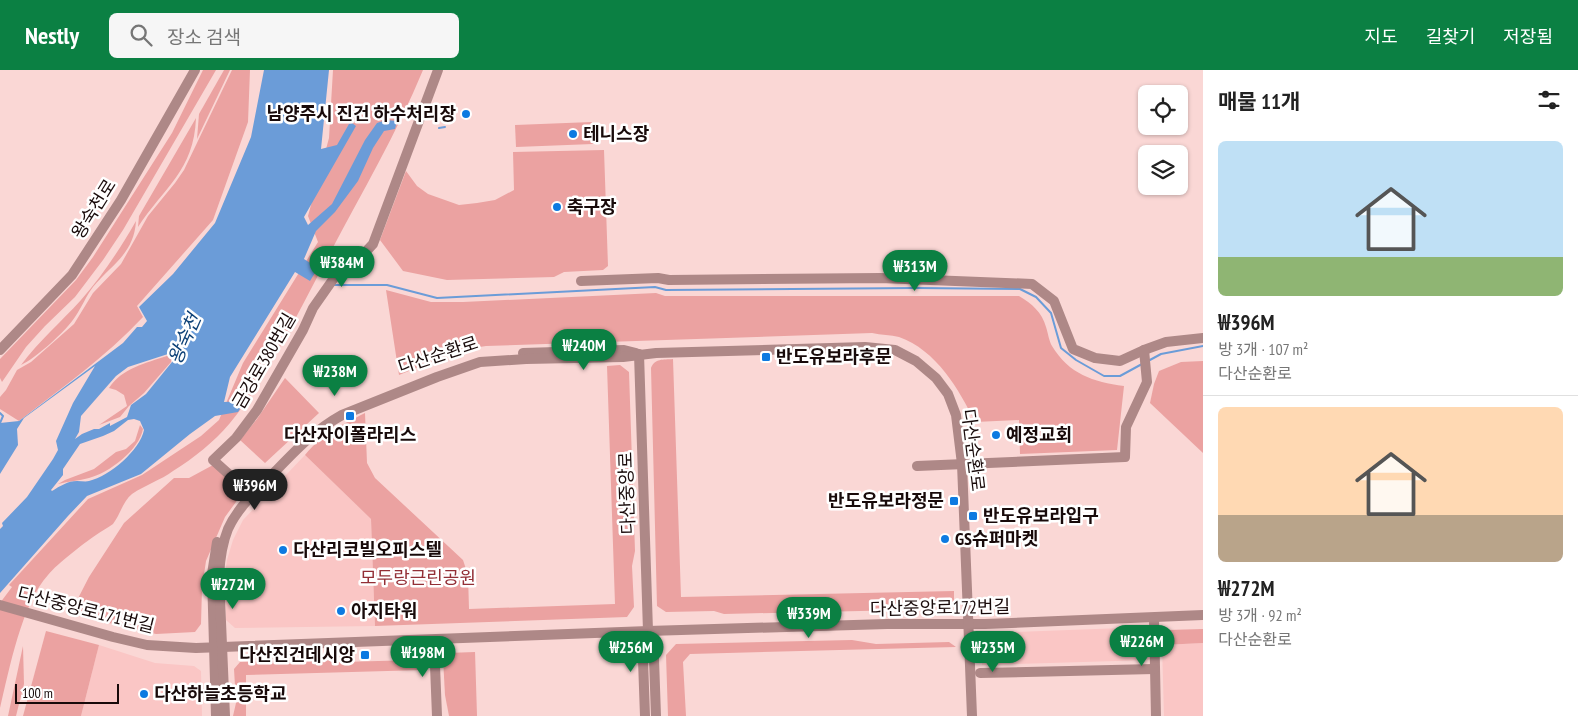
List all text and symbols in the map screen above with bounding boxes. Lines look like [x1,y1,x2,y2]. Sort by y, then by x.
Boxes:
search box [109,13,459,58]
text: Nestly [25,20,79,51]
icon: search [127,21,155,49]
text: 장소 검색 [167,25,241,49]
text: 지도 [1365,25,1398,48]
text: 길찾기 [1426,25,1475,48]
text: 저장됨 [1503,25,1553,48]
map controls [1138,85,1188,195]
button: locate [1138,85,1188,135]
icon: filters [1535,86,1563,114]
text: 매물 11개 [1218,88,1300,115]
place label: 남양주시 진건 하수처리장 [266,102,456,125]
marker: 남양주시 진건 하수처리장 [460,108,472,120]
place label: 테니스장 [583,122,650,145]
marker: 테니스장 [567,128,579,140]
button: layers [1138,145,1188,195]
icon: home [1346,174,1436,264]
street label: 왕숙천로 [66,175,121,243]
place label: 축구장 [567,195,617,218]
marker: 축구장 [551,201,563,213]
pin: ₩384M [307,246,377,288]
pin: ₩313M [880,250,950,292]
text: ₩384M [320,252,364,272]
text: ₩313M [893,256,937,276]
water label: 왕숙천 [162,309,206,368]
street label: 금강로380번길 [227,309,300,413]
text: ₩396M [1218,309,1274,336]
pin: ₩240M [549,328,619,371]
street label: 다산순환로 [395,331,481,378]
text: ₩240M [562,335,606,355]
text: 방 3개 · 107 m² [1218,339,1308,359]
place label: 반도유보라후문 [776,345,892,368]
marker: 반도유보라후문 [760,351,772,363]
pin: ₩238M [300,354,370,397]
text: ₩238M [313,361,357,381]
text: 다산순환로 [1218,363,1292,383]
street label: 다산순환로 [957,407,990,492]
marker: 다산자이폴라리스 [344,410,356,422]
place label: 다산자이폴라리스 [284,423,416,446]
place label: 예정교회 [1006,423,1072,446]
marker: 예정교회 [990,429,1002,441]
icon: home [1346,439,1436,529]
street label: 다산중앙로 [614,451,639,535]
pin: ₩396M [220,468,290,511]
text: ₩396M [233,475,277,495]
place label: 반도유보라정문 [828,489,944,512]
marker: 반도유보라정문 [948,495,960,507]
place label: 반도유보라입구 [983,504,1099,527]
marker: 반도유보라입구 [967,510,979,522]
place label: GS슈퍼마켓 [955,527,1038,550]
marker: GS슈퍼마켓 [939,533,951,545]
place label: 다산리코빌오피스텔 [293,538,442,561]
marker: 다산리코빌오피스텔 [277,544,289,556]
park label: 모두랑근린공원 [360,566,476,589]
pin: ₩272M [198,568,268,610]
text: ₩272M [211,574,255,594]
text: ₩272M [1218,575,1274,602]
street label: 다산중앙로171번길 [15,581,157,638]
street label: 다산중앙로172번길 [870,595,1010,620]
pin: ₩339M [774,596,844,639]
place label: 아지타워 [351,599,417,622]
text: ₩339M [787,603,831,623]
marker: 아지타워 [335,605,347,617]
text: 방 3개 · 92 m² [1218,605,1302,625]
pin: ₩226M [1107,624,1177,667]
text: 다산순환로 [1218,629,1292,649]
pin: ₩256M [596,630,666,673]
pin: ₩235M [958,630,1028,673]
text: ₩226M [1120,631,1164,651]
pin: ₩198M [388,636,458,678]
text: ₩256M [609,637,653,657]
text: ₩235M [971,637,1015,657]
text: ₩198M [401,642,445,662]
place label: 다산진건데시앙 [239,643,355,666]
marker: 다산진건데시앙 [359,649,371,661]
scale bar [15,681,119,704]
place label: 다산하늘초등학교 [154,682,286,705]
text: 100 m [22,684,53,702]
marker: 다산하늘초등학교 [138,688,150,700]

